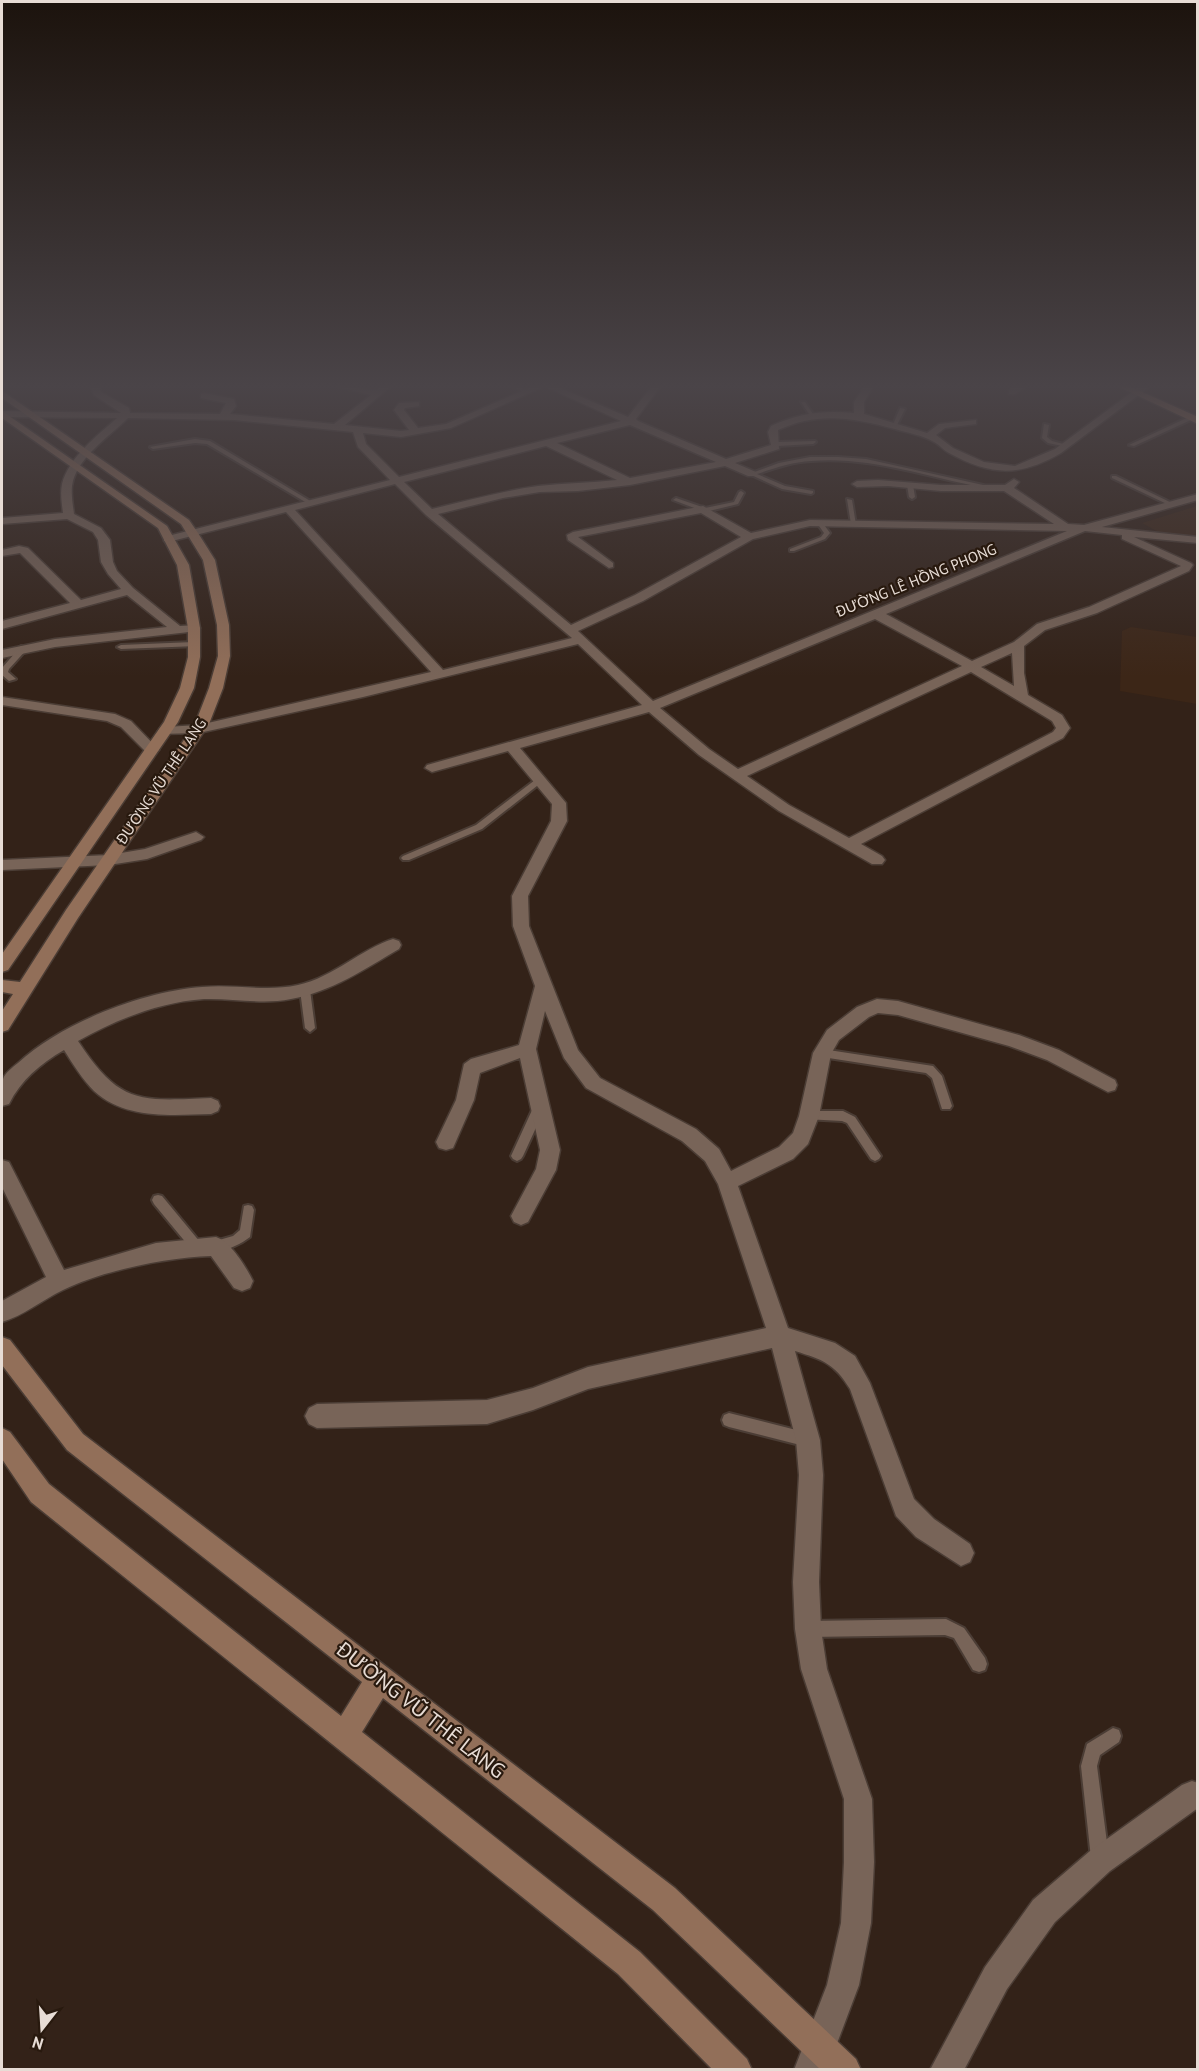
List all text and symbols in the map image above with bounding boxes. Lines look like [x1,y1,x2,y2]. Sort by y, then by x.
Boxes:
street label: ĐƯỜNG LÊ HỒNG PHONG [832,539,999,621]
street label: ĐƯỜNG VŨ THÊ LANG [111,714,210,848]
street label: ĐƯỜNG VŨ THÊ LANG [330,1635,511,1784]
north arrow [12,1999,72,2059]
text: N [30,2032,46,2054]

